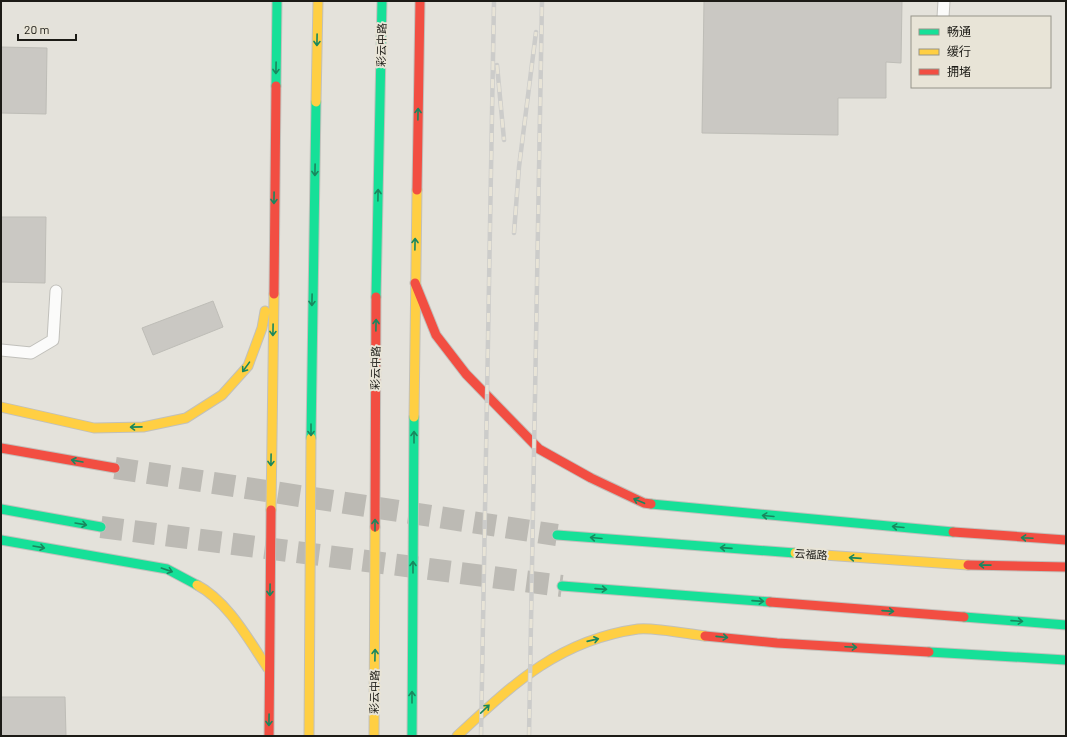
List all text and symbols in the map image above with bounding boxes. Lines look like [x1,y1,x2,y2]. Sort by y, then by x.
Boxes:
scale bar [18,16,76,42]
legend [911,16,1051,88]
text: 20 m [24,22,50,36]
street label: 彩云中路 [374,23,388,67]
text: 畅通 [947,24,971,38]
one-way arrow [313,33,321,46]
text: 缓行 [947,44,971,58]
one-way arrow [272,61,280,74]
text: 拥堵 [947,64,971,78]
one-way arrow [414,108,422,121]
one-way arrow [311,163,318,176]
one-way arrow [374,189,382,202]
one-way arrow [270,191,278,204]
one-way arrow [412,238,419,251]
one-way arrow [308,293,316,306]
one-way arrow [372,319,380,332]
one-way arrow [269,323,277,336]
street label: 彩云中路 [368,346,382,390]
one-way arrow [242,362,250,373]
one-way arrow [130,423,143,431]
one-way arrow [307,423,315,436]
one-way arrow [410,431,418,444]
one-way arrow [267,453,275,466]
one-way arrow [70,457,83,465]
one-way arrow [634,496,646,504]
one-way arrow [762,512,775,519]
one-way arrow [371,519,379,532]
one-way arrow [74,520,87,528]
one-way arrow [891,523,904,531]
one-way arrow [590,534,603,542]
one-way arrow [1021,534,1034,542]
one-way arrow [33,543,46,551]
one-way arrow [720,544,733,551]
street label: 云福路 [794,546,828,562]
one-way arrow [849,554,862,561]
one-way arrow [409,561,417,574]
one-way arrow [979,561,992,569]
one-way arrow [161,567,173,575]
one-way arrow [266,583,274,596]
one-way arrow [594,585,607,593]
one-way arrow [751,598,764,605]
one-way arrow [881,608,894,615]
one-way arrow [1010,618,1023,625]
one-way arrow [715,633,728,641]
one-way arrow [587,635,600,643]
one-way arrow [844,643,857,651]
one-way arrow [371,649,379,662]
street label: 彩云中路 [367,670,381,714]
one-way arrow [408,691,416,704]
one-way arrow [480,704,490,714]
one-way arrow [265,713,273,726]

